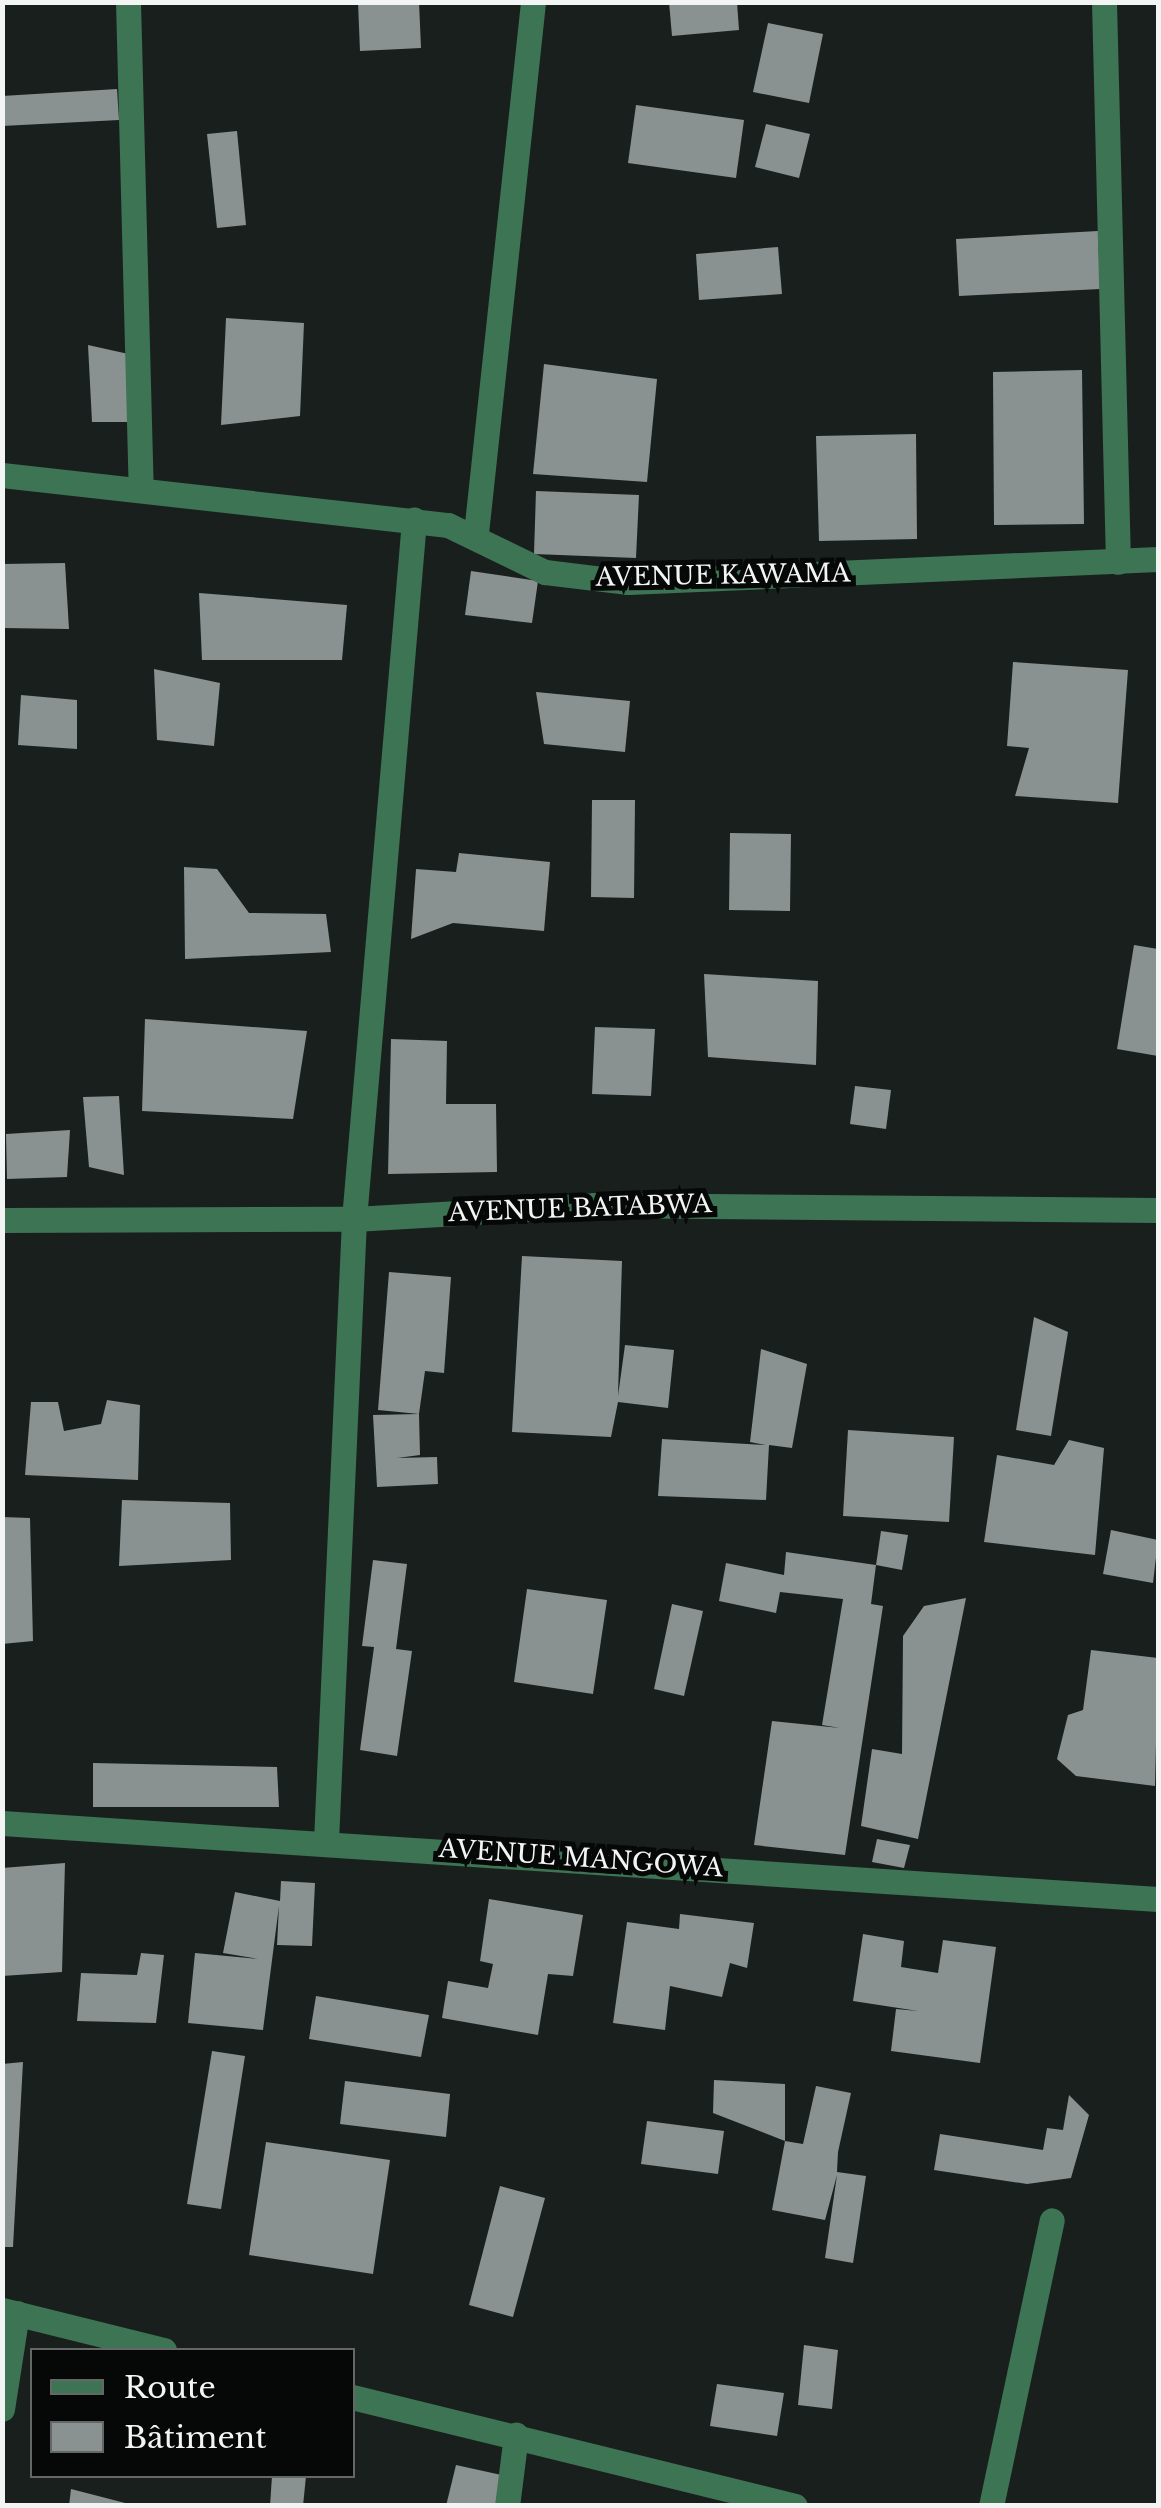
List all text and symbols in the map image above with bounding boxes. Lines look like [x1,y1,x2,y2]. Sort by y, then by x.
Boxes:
street label: AVENUE KAWAMA [595,559,851,593]
street label: AVENUE BATABWA [448,1189,712,1229]
street label: AVENUE MANGOWA [438,1834,724,1884]
legend [30,2348,355,2478]
text: Route [124,2369,216,2406]
text: Bâtiment [124,2419,267,2456]

